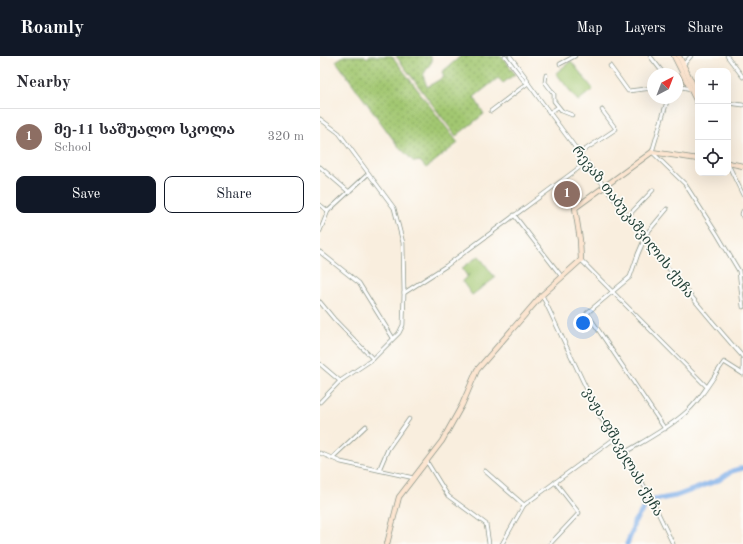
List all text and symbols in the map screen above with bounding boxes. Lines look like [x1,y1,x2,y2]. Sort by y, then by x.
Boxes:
text: Roamly [20,19,84,38]
text: Map [577,21,603,35]
text: Layers [625,21,666,35]
text: Share [688,21,723,35]
north arrow [647,68,683,104]
map controls [695,68,731,176]
button: + [695,68,731,104]
text: Nearby [16,74,71,91]
button: − [695,104,731,140]
text: მე-11 საშუალო სკოლა [54,123,235,138]
text: 1 [25,130,33,143]
text: 320 m [267,130,304,143]
button: locate [695,140,731,176]
text: School [54,141,91,154]
street label: რევაზ თაბუკაშვილის ქუჩა [569,143,697,301]
button: Save [16,176,156,213]
button: Share [164,176,304,213]
pin: 1 [554,179,580,209]
your location [573,313,593,333]
street label: ვაჟა-ფშაველას ქუჩა [580,385,666,519]

